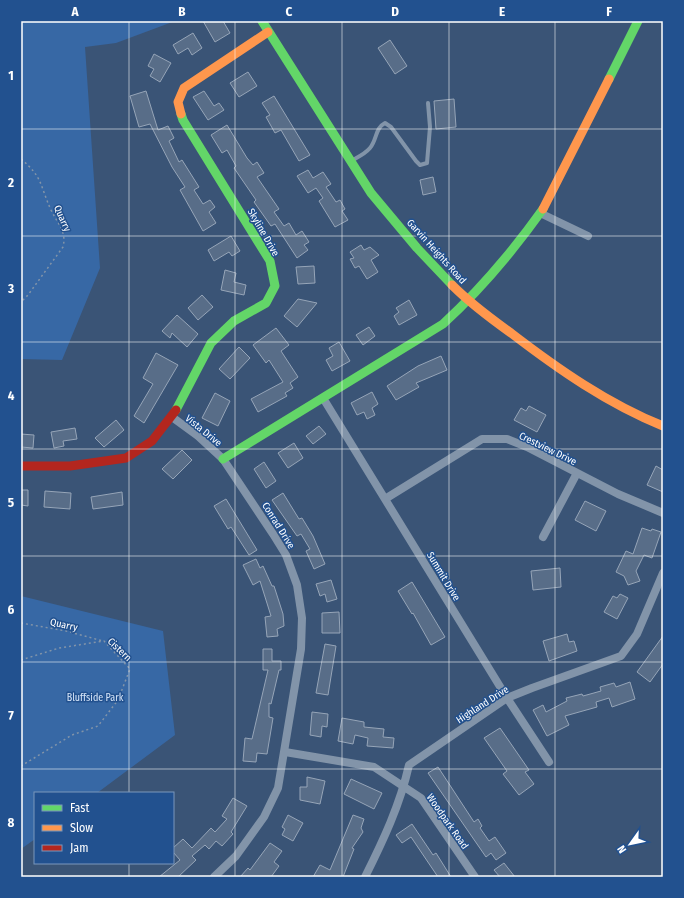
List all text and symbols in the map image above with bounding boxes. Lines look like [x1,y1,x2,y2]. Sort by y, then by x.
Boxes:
text: A [70,4,79,19]
text: B [178,4,186,19]
text: C [286,4,293,19]
text: D [391,4,399,19]
text: E [499,4,505,19]
text: F [606,4,612,19]
text: 1 [8,68,14,83]
text: 2 [7,175,14,190]
street label: Quarry [51,203,73,234]
street label: Skyline Drive [245,207,282,258]
street label: Garvin Heights Road [404,217,468,286]
text: 3 [7,281,14,296]
text: 4 [8,388,15,403]
street label: Vista Drive [183,412,224,449]
street label: Crestview Drive [517,430,578,468]
text: 5 [8,495,14,510]
street label: Conrad Drive [259,500,297,551]
street label: Summit Drive [424,550,462,603]
text: 6 [8,602,15,617]
street label: Quarry [49,616,79,634]
street label: Cistern [105,635,134,664]
street label: Highland Drive [454,683,511,726]
park label: Bluffside Park [67,692,124,704]
text: 7 [8,708,14,723]
legend [34,792,174,864]
street label: Woodpark Road [424,792,471,851]
text: Fast [70,801,89,815]
text: 8 [8,815,15,830]
text: Slow [70,821,93,835]
north arrow [610,824,650,864]
text: Jam [70,841,88,855]
text: N [615,843,629,855]

